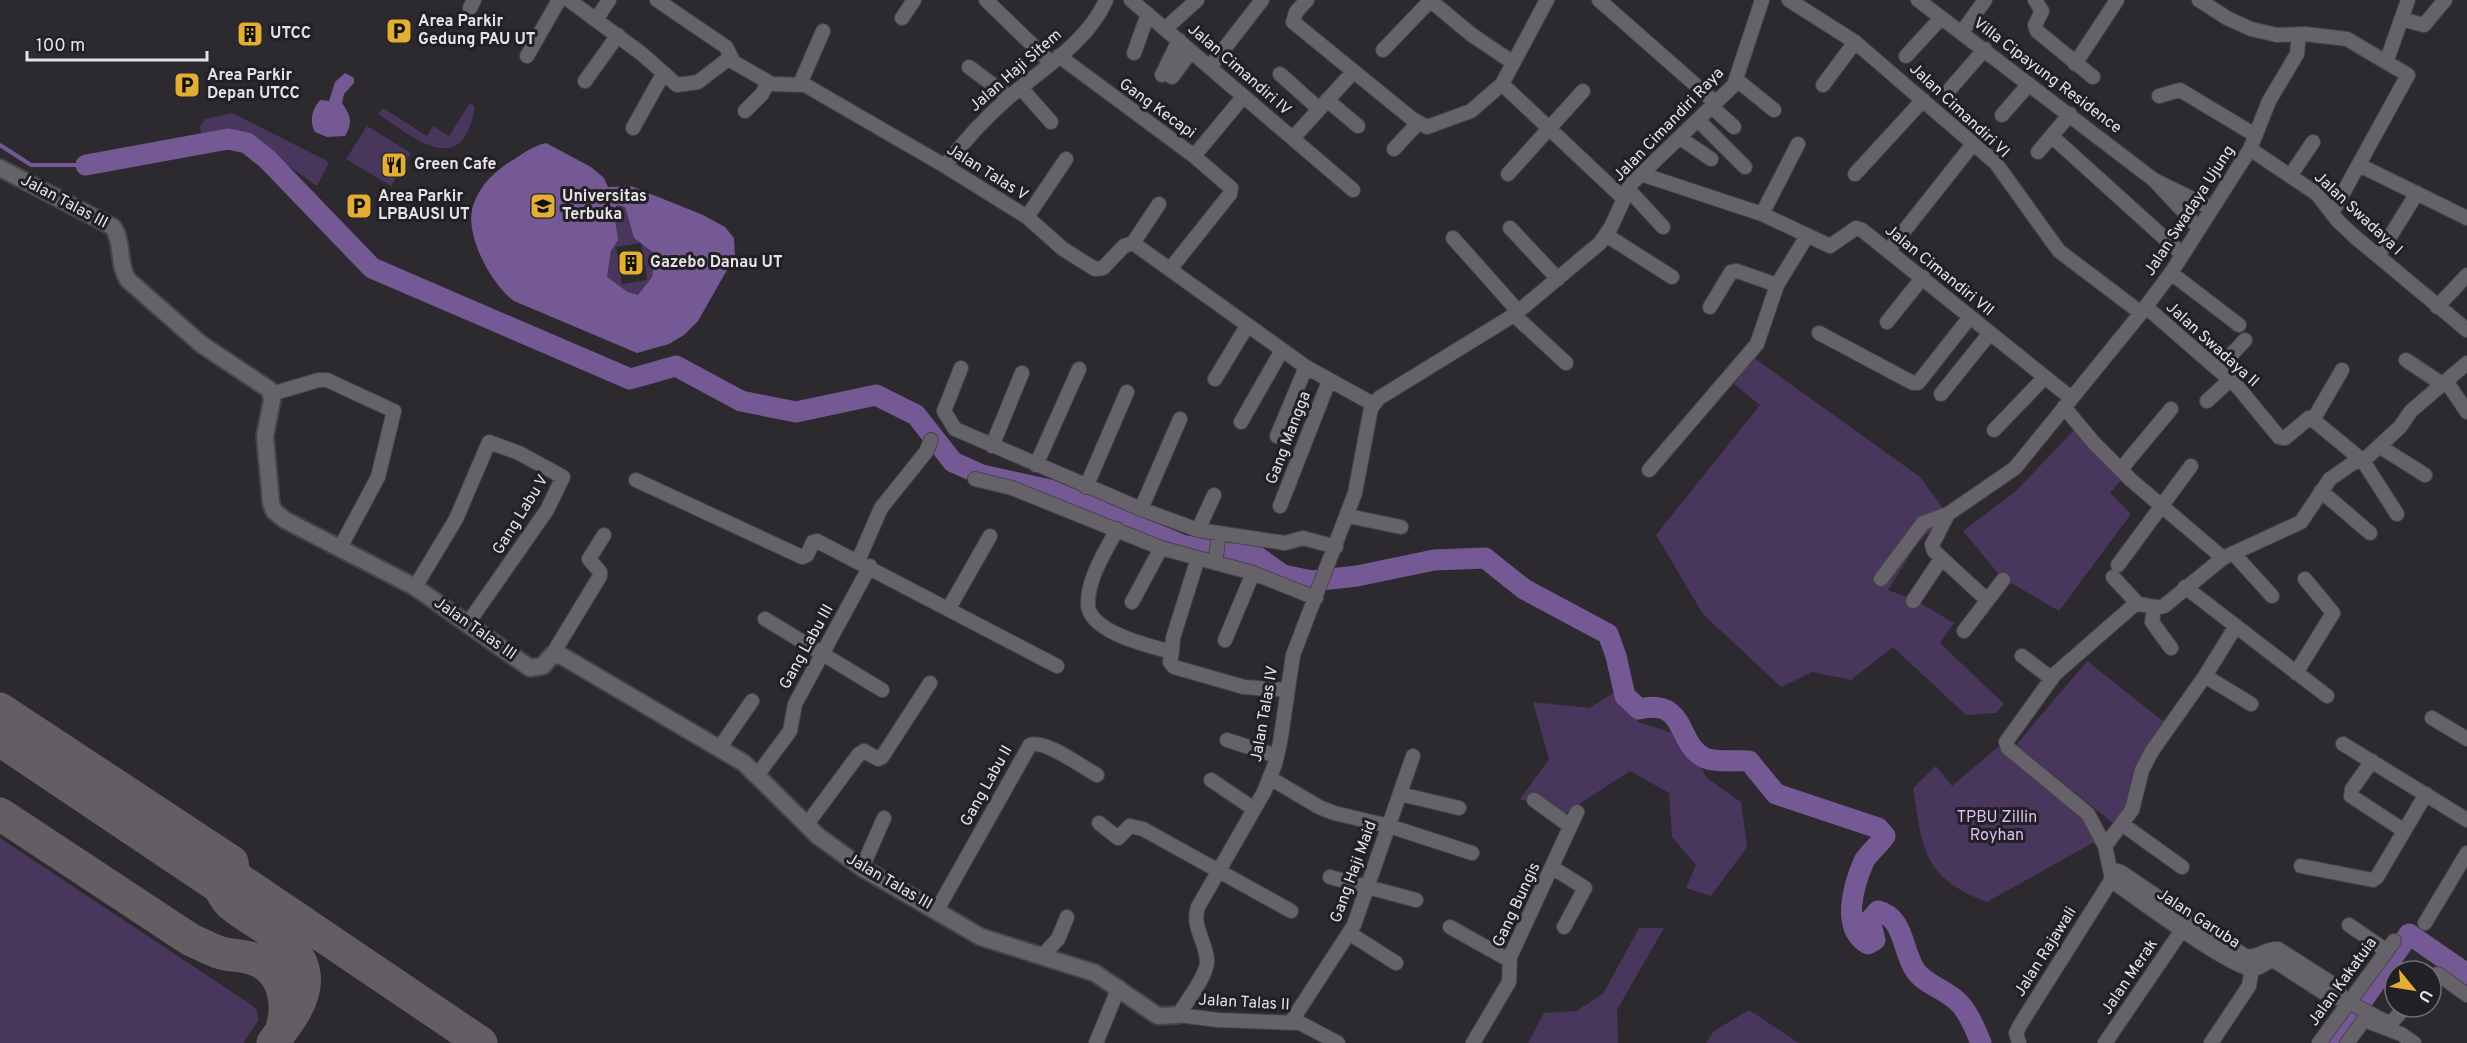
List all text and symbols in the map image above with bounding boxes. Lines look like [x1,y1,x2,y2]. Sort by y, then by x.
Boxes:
place label: Area Parkir Gedung PAU UT [418,12,536,50]
street label: Villa Cipayung Residence [1969,14,2125,138]
parking icon: Area Parkir Gedung PAU UT [384,16,414,46]
building icon: UTCC [235,19,265,49]
street label: Jalan Cimandiri IV [1183,20,1295,120]
scale bar [27,24,207,62]
place label: UTCC [270,24,311,44]
street label: Jalan Haji Sitem [966,25,1066,117]
text: 100 m [36,35,85,58]
street label: Jalan Cimandiri VI [1905,59,2013,163]
street label: Jalan Cimandiri Raya [1609,64,1729,186]
place label: Area Parkir Depan UTCC [207,66,300,104]
parking icon: Area Parkir Depan UTCC [172,70,202,100]
street label: Gang Kecapi [1115,74,1199,144]
street label: Jalan Talas V [942,140,1032,206]
street label: Jalan Swadaya Ujung [2140,142,2240,280]
restaurant icon: Green Cafe [379,150,409,180]
place label: Green Cafe [414,155,496,175]
street label: Jalan Swadaya I [2310,168,2406,260]
street label: Jalan Talas III [17,171,111,233]
place label: Area Parkir LPBAUSI UT [378,187,470,225]
place label: Universitas Terbuka [562,187,647,225]
parking icon: Area Parkir LPBAUSI UT [344,191,374,221]
school or university icon: Universitas Terbuka [528,191,558,221]
street label: Jalan Cimandiri VII [1880,221,1998,321]
building icon: Gazebo Danau UT [616,248,646,278]
place label: Gazebo Danau UT [650,253,783,273]
street label: Jalan Swadaya II [2161,298,2263,392]
street label: Gang Mangga [1262,388,1316,488]
street label: Gang Labu V [489,471,553,559]
street label: Jalan Talas III [430,593,520,665]
street label: Gang Labu III [775,601,839,693]
street label: Jalan Talas IV [1247,664,1283,764]
street label: Gang Labu II [956,742,1018,830]
park label: TPBU Zillin Royhan [1957,808,2037,846]
street label: Gang Haji Maid [1326,818,1382,926]
street label: Jalan Talas III [842,849,936,915]
street label: Gang Bungis [1489,859,1545,951]
street label: Jalan Garuba [2153,885,2243,953]
street label: Jalan Rajawali [2010,903,2082,1001]
street label: Jalan Kakatuia [2304,934,2382,1030]
street label: Jalan Merak [2097,935,2163,1019]
north arrow [2383,959,2443,1019]
text: U [2413,986,2436,1005]
street label: Jalan Talas II [1198,991,1290,1015]

